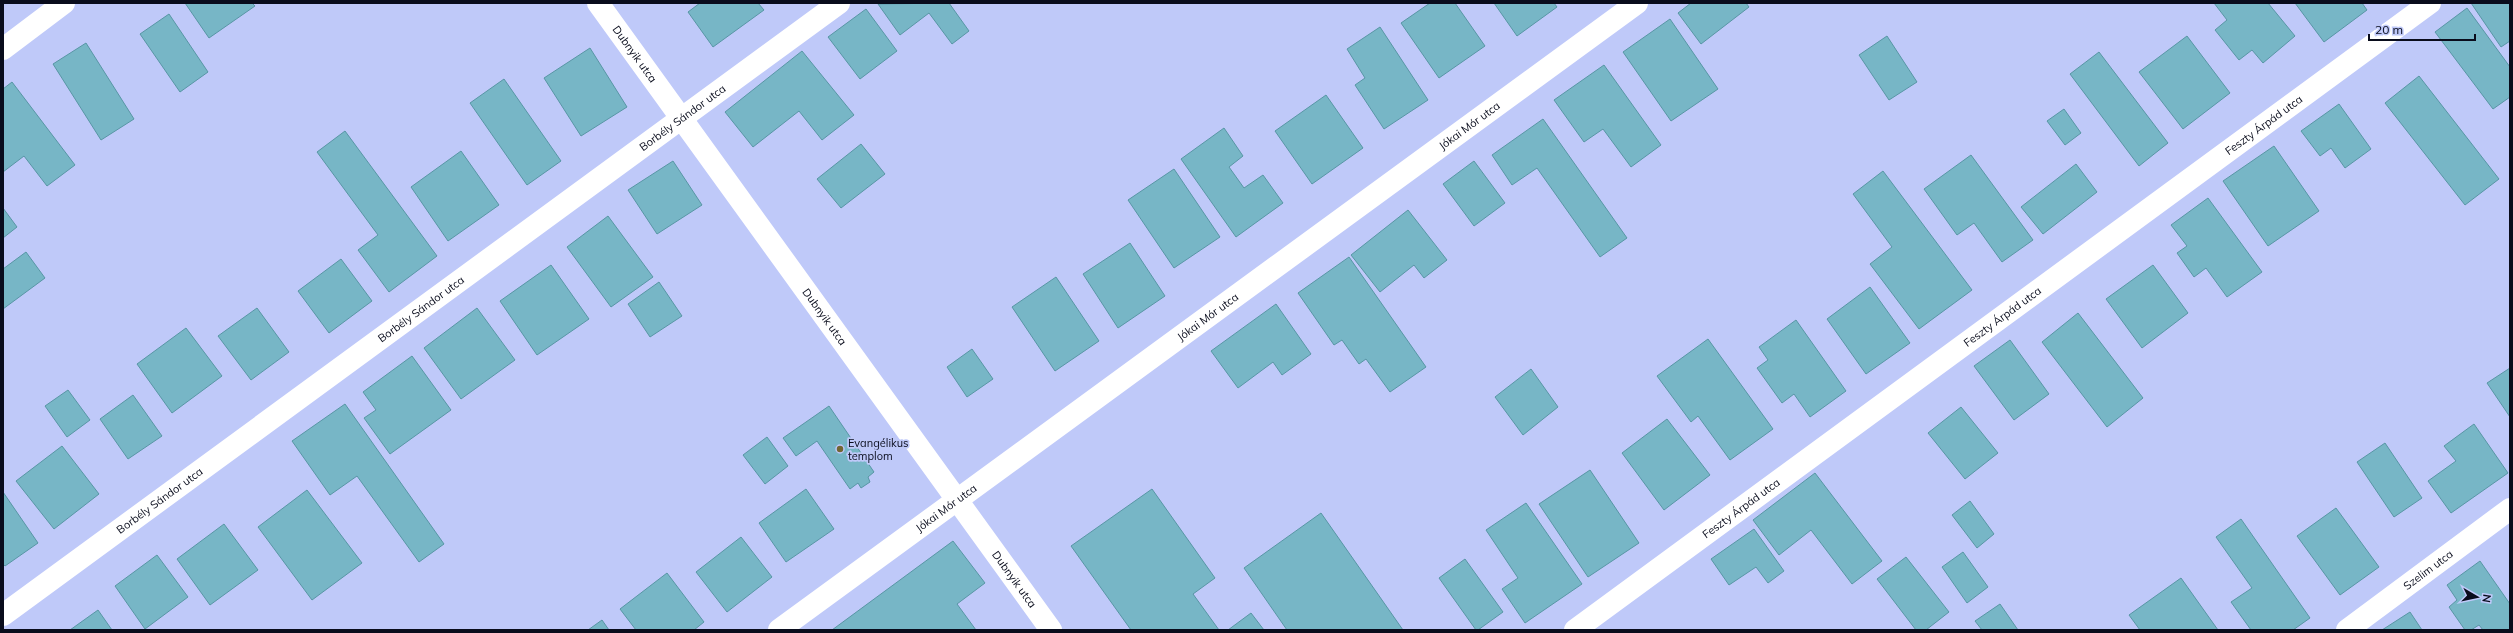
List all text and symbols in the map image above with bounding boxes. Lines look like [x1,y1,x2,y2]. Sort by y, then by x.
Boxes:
scale bar [2369,16,2475,42]
text: 20 m [2375,22,2403,37]
street label: Dubnyik utca [610,23,660,85]
street label: Borbély Sándor utca [636,81,728,154]
street label: Feszty Árpád utca [2222,92,2305,158]
street label: Jókai Mór utca [1436,99,1503,153]
street label: Borbély Sándor utca [375,273,467,345]
street label: Feszty Árpád utca [1961,284,2044,350]
street label: Dubnyik utca [799,286,850,348]
street label: Jókai Mór utca [1174,290,1241,344]
place label: Evangélikus templom [848,436,908,463]
marker: Evangélikus templom [835,444,845,454]
street label: Borbély Sándor utca [114,464,205,537]
street label: Feszty Árpád utca [1700,475,1783,541]
street label: Jókai Mór utca [913,481,979,535]
street label: Szelim utca [2400,547,2456,593]
street label: Dubnyik utca [989,548,1040,610]
north arrow [2457,577,2497,617]
text: N [2479,593,2494,604]

